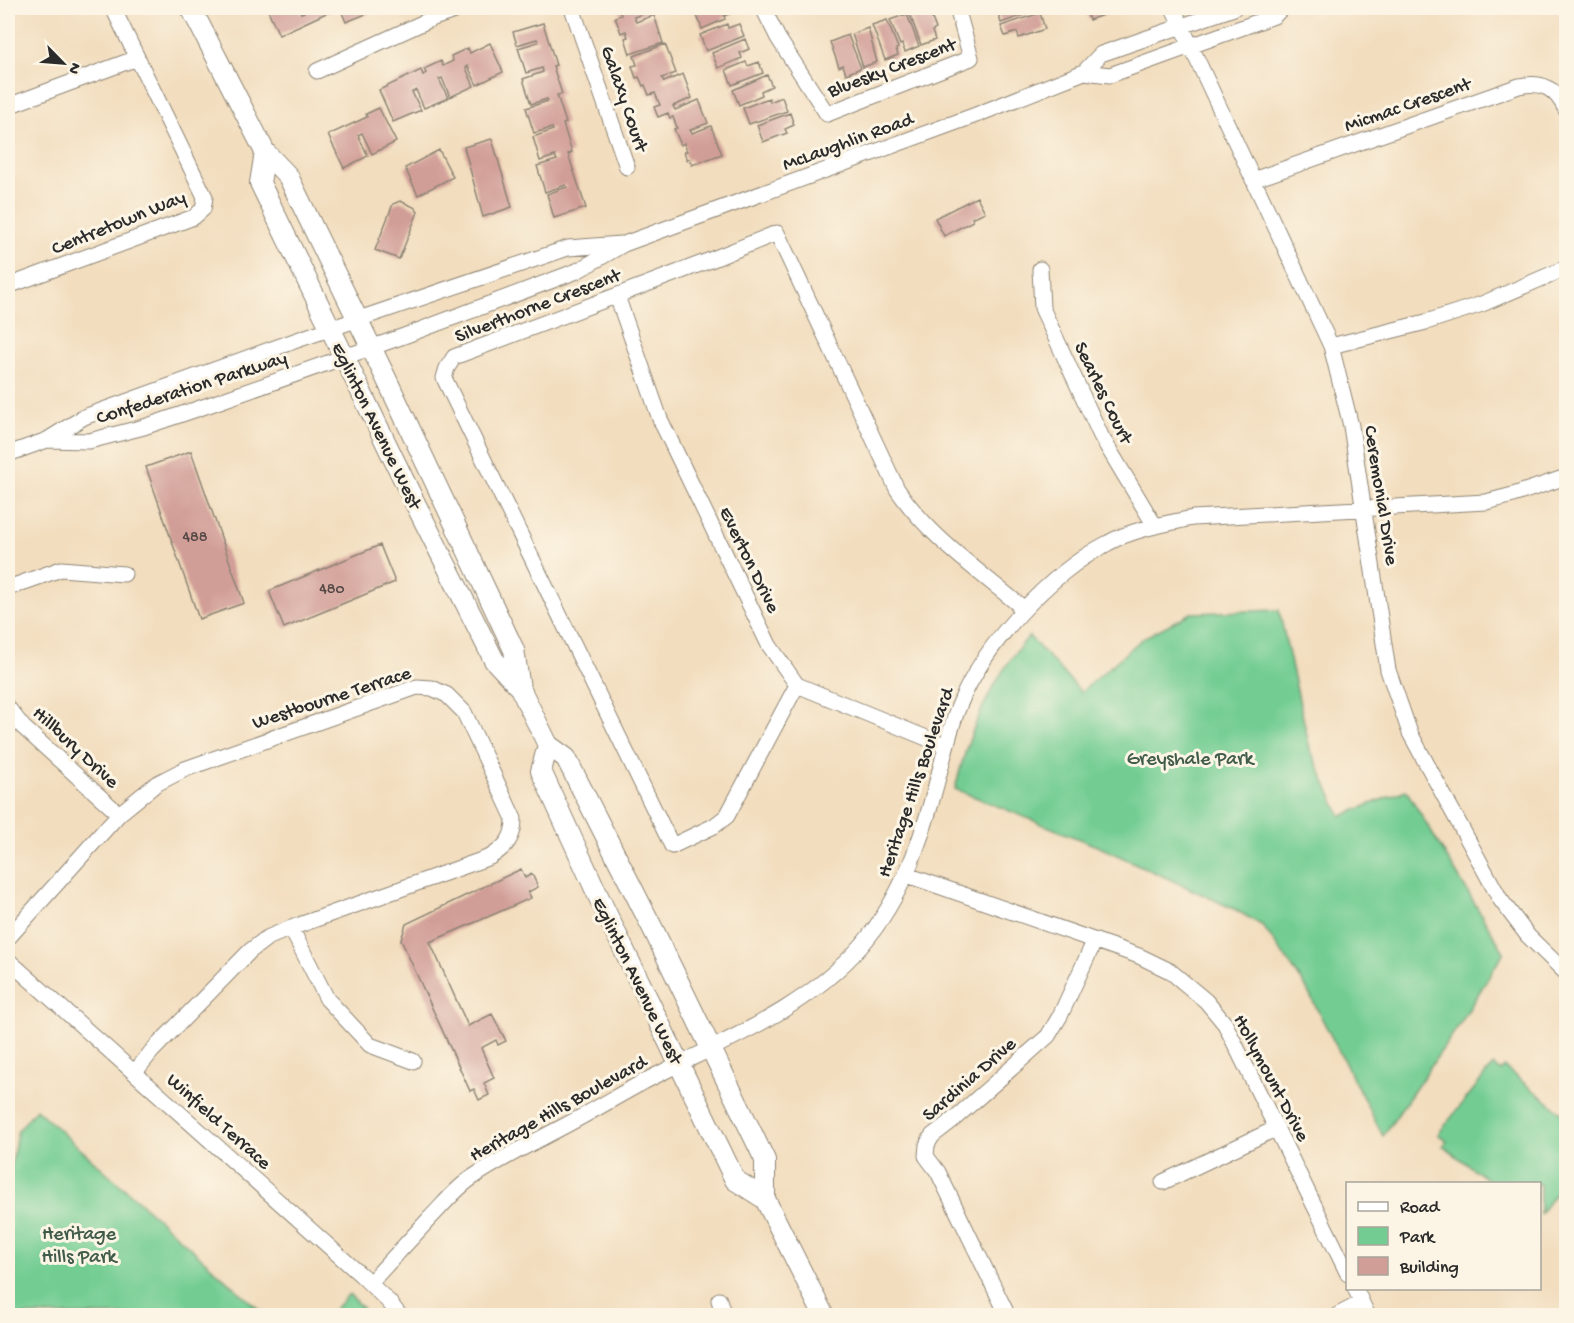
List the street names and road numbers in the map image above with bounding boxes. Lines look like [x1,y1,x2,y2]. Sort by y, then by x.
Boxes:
street label: Bluesky Crescent [824,34,961,105]
street label: Galaxy Court [594,43,652,157]
street label: Micmac Crescent [1342,73,1476,139]
street label: McLaughlin Road [780,108,919,178]
street label: Centretown Way [49,187,190,262]
street label: Silverthorne Crescent [452,264,626,349]
street label: Eglinton Avenue West [324,339,426,515]
street label: Searles Court [1067,339,1137,450]
street label: Confederation Parkway [94,348,290,431]
street label: Ceremonial Drive [1357,424,1402,568]
street label: Everton Drive [712,504,784,618]
street label: Westbourne Terrace [250,663,415,736]
street label: Heritage Hills Boulevard [874,683,961,881]
street label: Hillbury Drive [27,703,123,795]
street label: Eglinton Avenue West [585,894,687,1070]
street label: Hollymount Drive [1227,1011,1313,1147]
street label: Sardinia Drive [919,1033,1022,1128]
street label: Heritage Hills Boulevard [466,1051,653,1168]
street label: Winfield Terrace [161,1070,275,1176]

